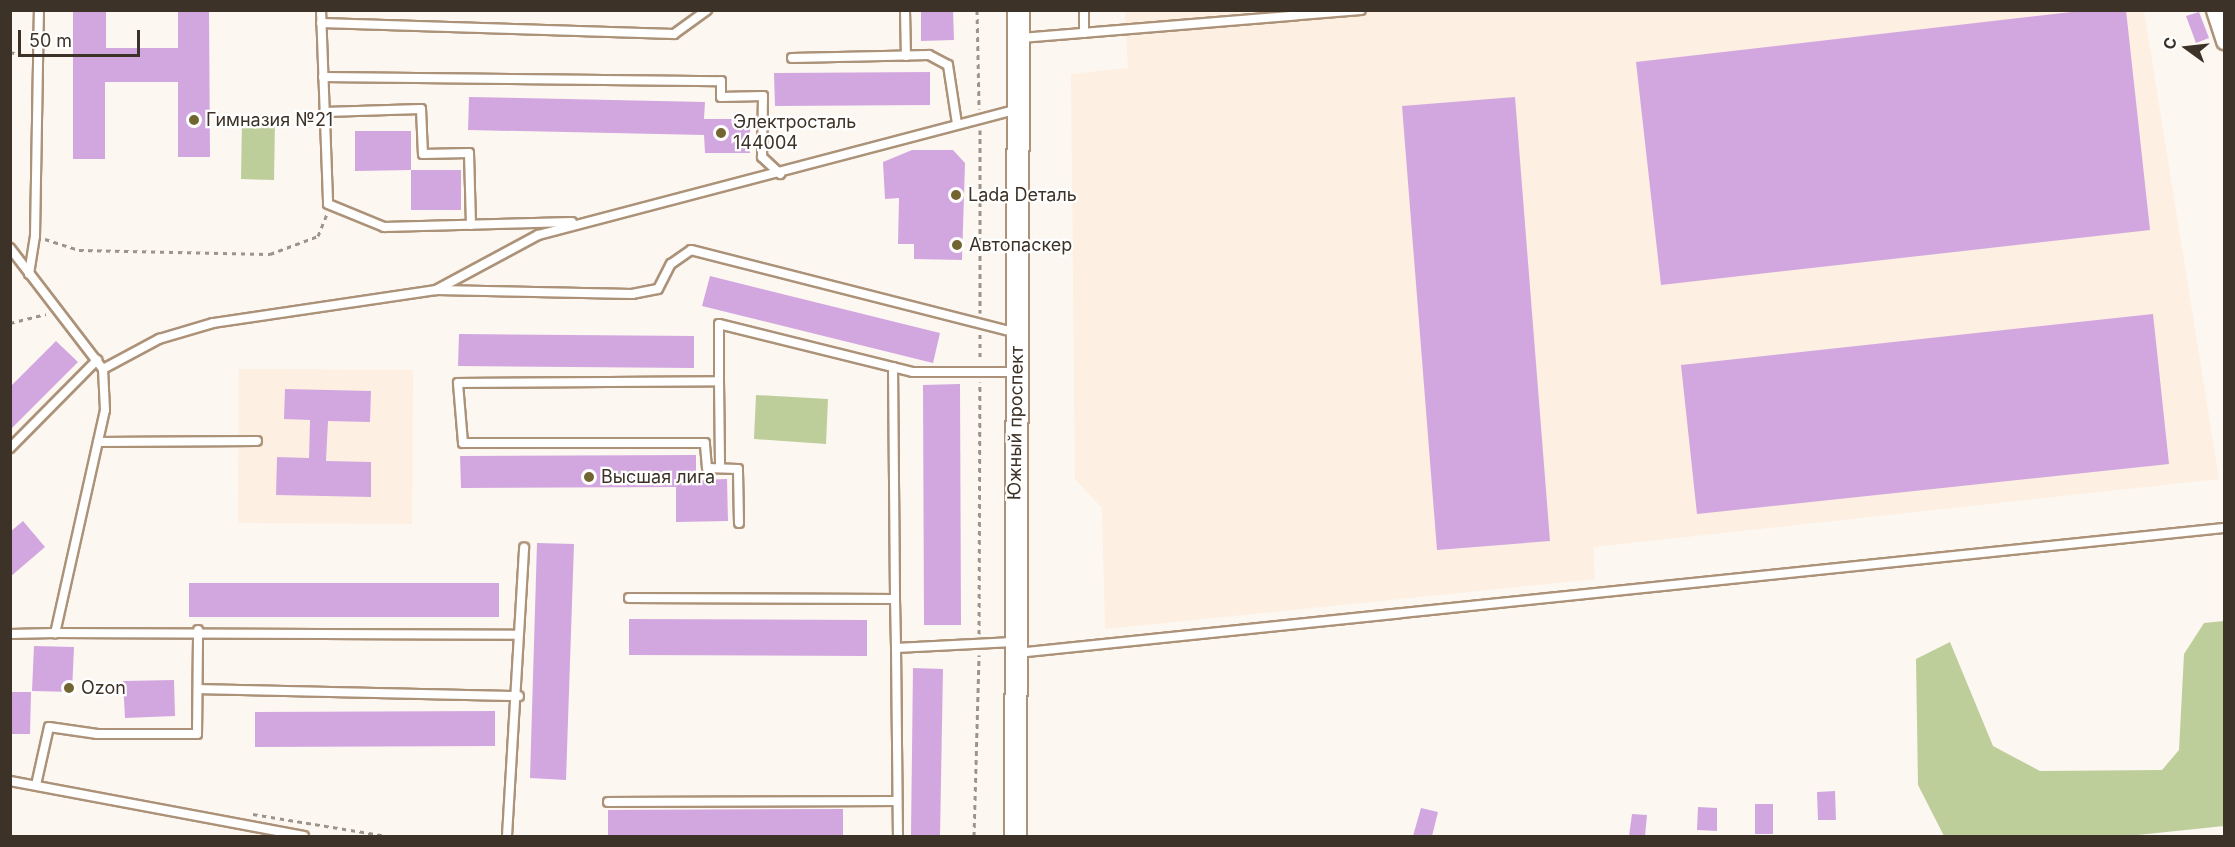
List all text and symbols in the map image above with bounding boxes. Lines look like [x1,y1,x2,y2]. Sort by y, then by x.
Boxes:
scale bar [21,18,142,56]
north arrow [2157,18,2217,78]
text: 50 m [29,30,72,51]
text: С [2158,35,2181,52]
place label: Гимназия №21 [206,109,333,131]
place label: Электросталь 144004 [733,112,856,154]
marker: Гимназия №21 [187,113,201,127]
marker: Электросталь 144004 [714,126,728,140]
place label: Lada Dеталь [968,184,1077,206]
marker: Lada Dеталь [949,188,963,202]
place label: Автопаскер [969,234,1072,256]
marker: Автопаскер [950,238,964,252]
street label: Южный проспект [1004,346,1028,500]
place label: Высшая лига [601,466,715,488]
marker: Высшая лига [582,470,596,484]
place label: Ozon [81,677,126,699]
marker: Ozon [62,681,76,695]

